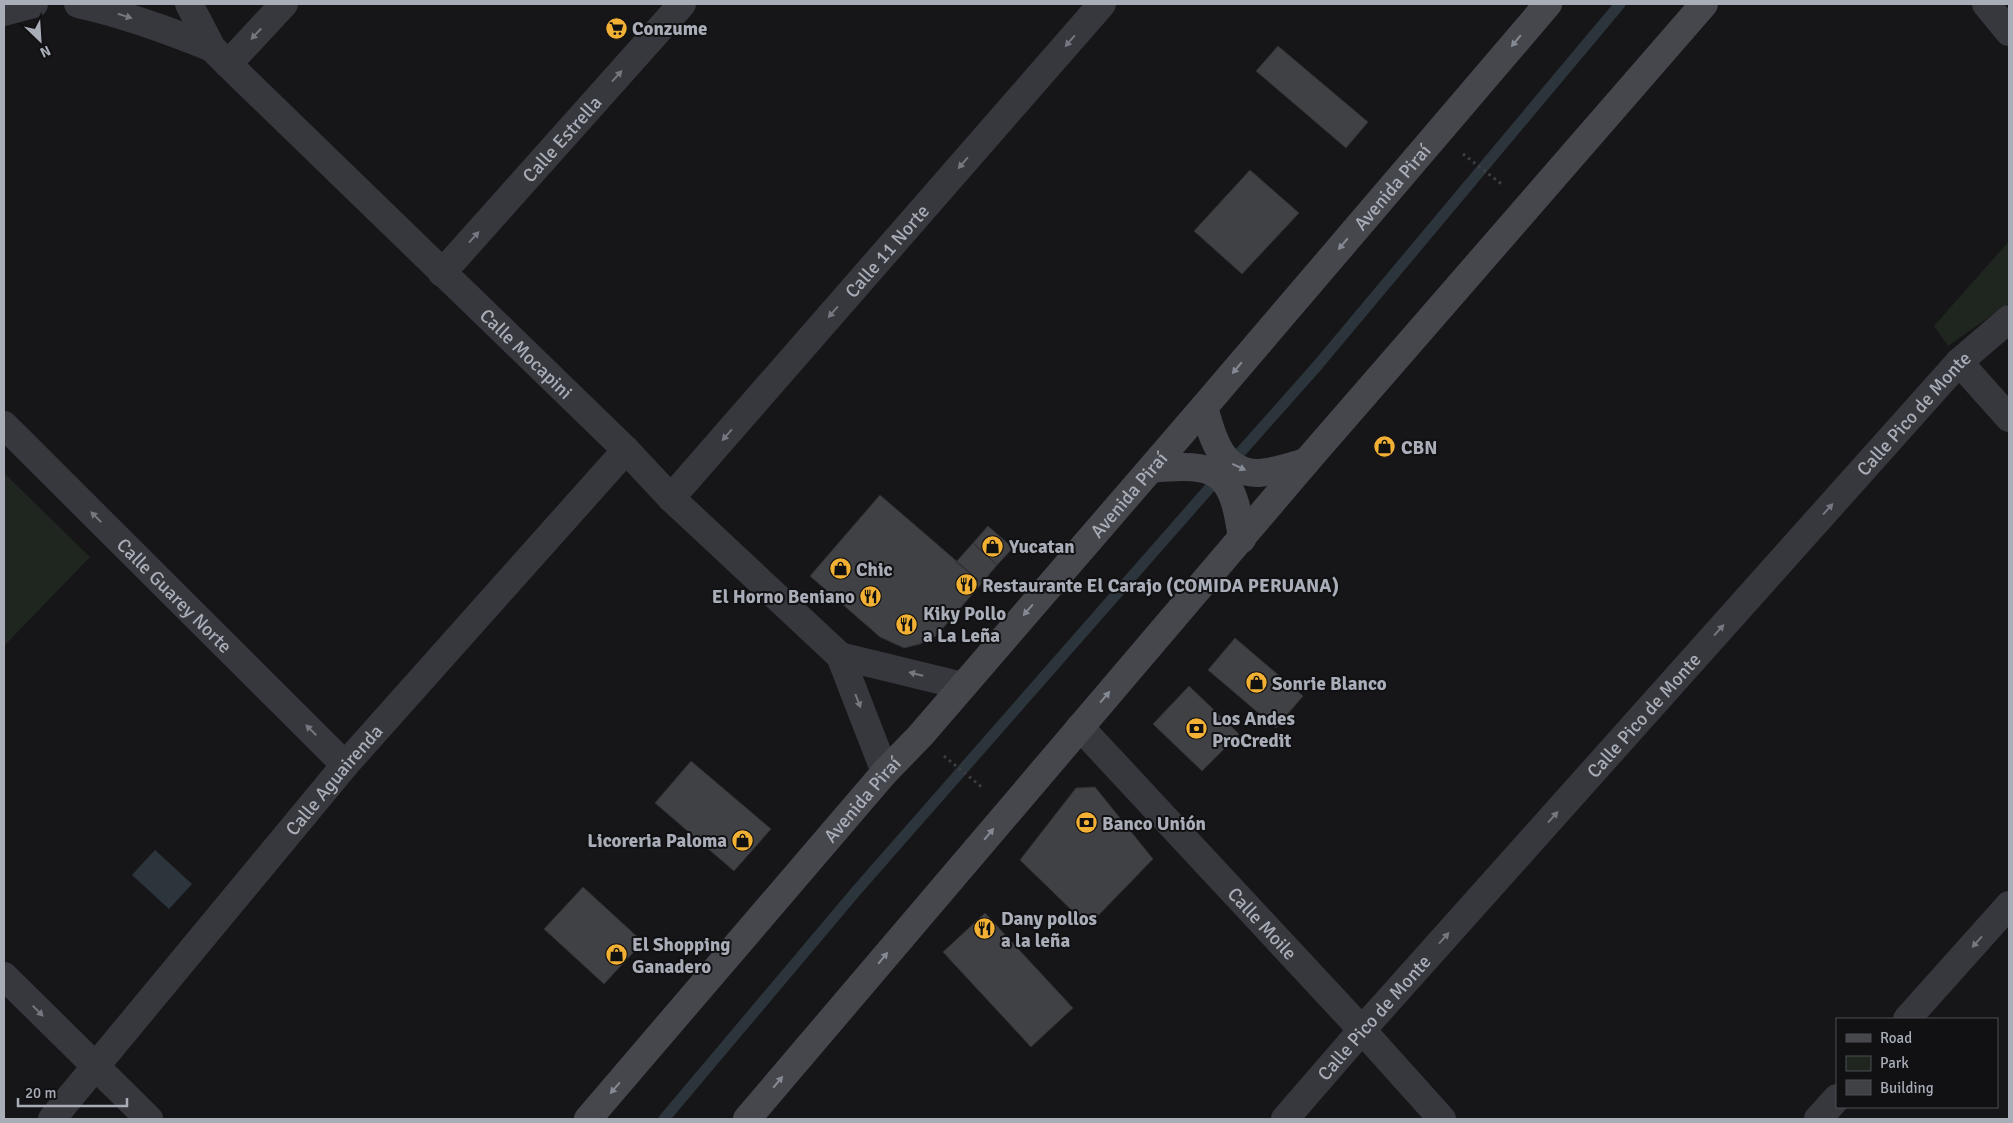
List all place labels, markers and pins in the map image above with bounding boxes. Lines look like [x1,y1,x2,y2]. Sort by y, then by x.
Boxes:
supermarket icon: Conzume [604,16,628,40]
place label: Conzume [632,17,708,41]
shop icon: CBN [1373,435,1397,459]
place label: CBN [1401,436,1437,460]
shop icon: Yucatan [981,534,1005,558]
place label: Yucatan [1008,535,1075,559]
shop icon: Chic [828,557,852,581]
place label: Chic [856,558,893,582]
restaurant icon: Restaurante El Carajo (COMIDA PERUANA) [954,573,978,597]
place label: Restaurante El Carajo (COMIDA PERUANA) [982,574,1339,598]
restaurant icon: El Horno Beniano [859,584,883,608]
place label: El Horno Beniano [712,585,855,609]
place label: Kiky Pollo a La Leña [923,602,1006,648]
restaurant icon: Kiky Pollo a La Leña [895,612,919,636]
shop icon: Sonrie Blanco [1244,671,1268,695]
place label: Sonrie Blanco [1272,672,1387,696]
place label: Los Andes ProCredit [1212,707,1295,753]
bank icon: Los Andes ProCredit [1184,717,1208,741]
bank icon: Banco Unión [1074,811,1098,835]
place label: Banco Unión [1102,812,1206,836]
shop icon: Licoreria Paloma [731,828,755,852]
place label: Licoreria Paloma [587,829,727,853]
place label: Dany pollos a la leña [1001,907,1097,953]
restaurant icon: Dany pollos a la leña [973,917,997,941]
place label: El Shopping Ganadero [632,933,731,979]
shop icon: El Shopping Ganadero [604,943,628,967]

